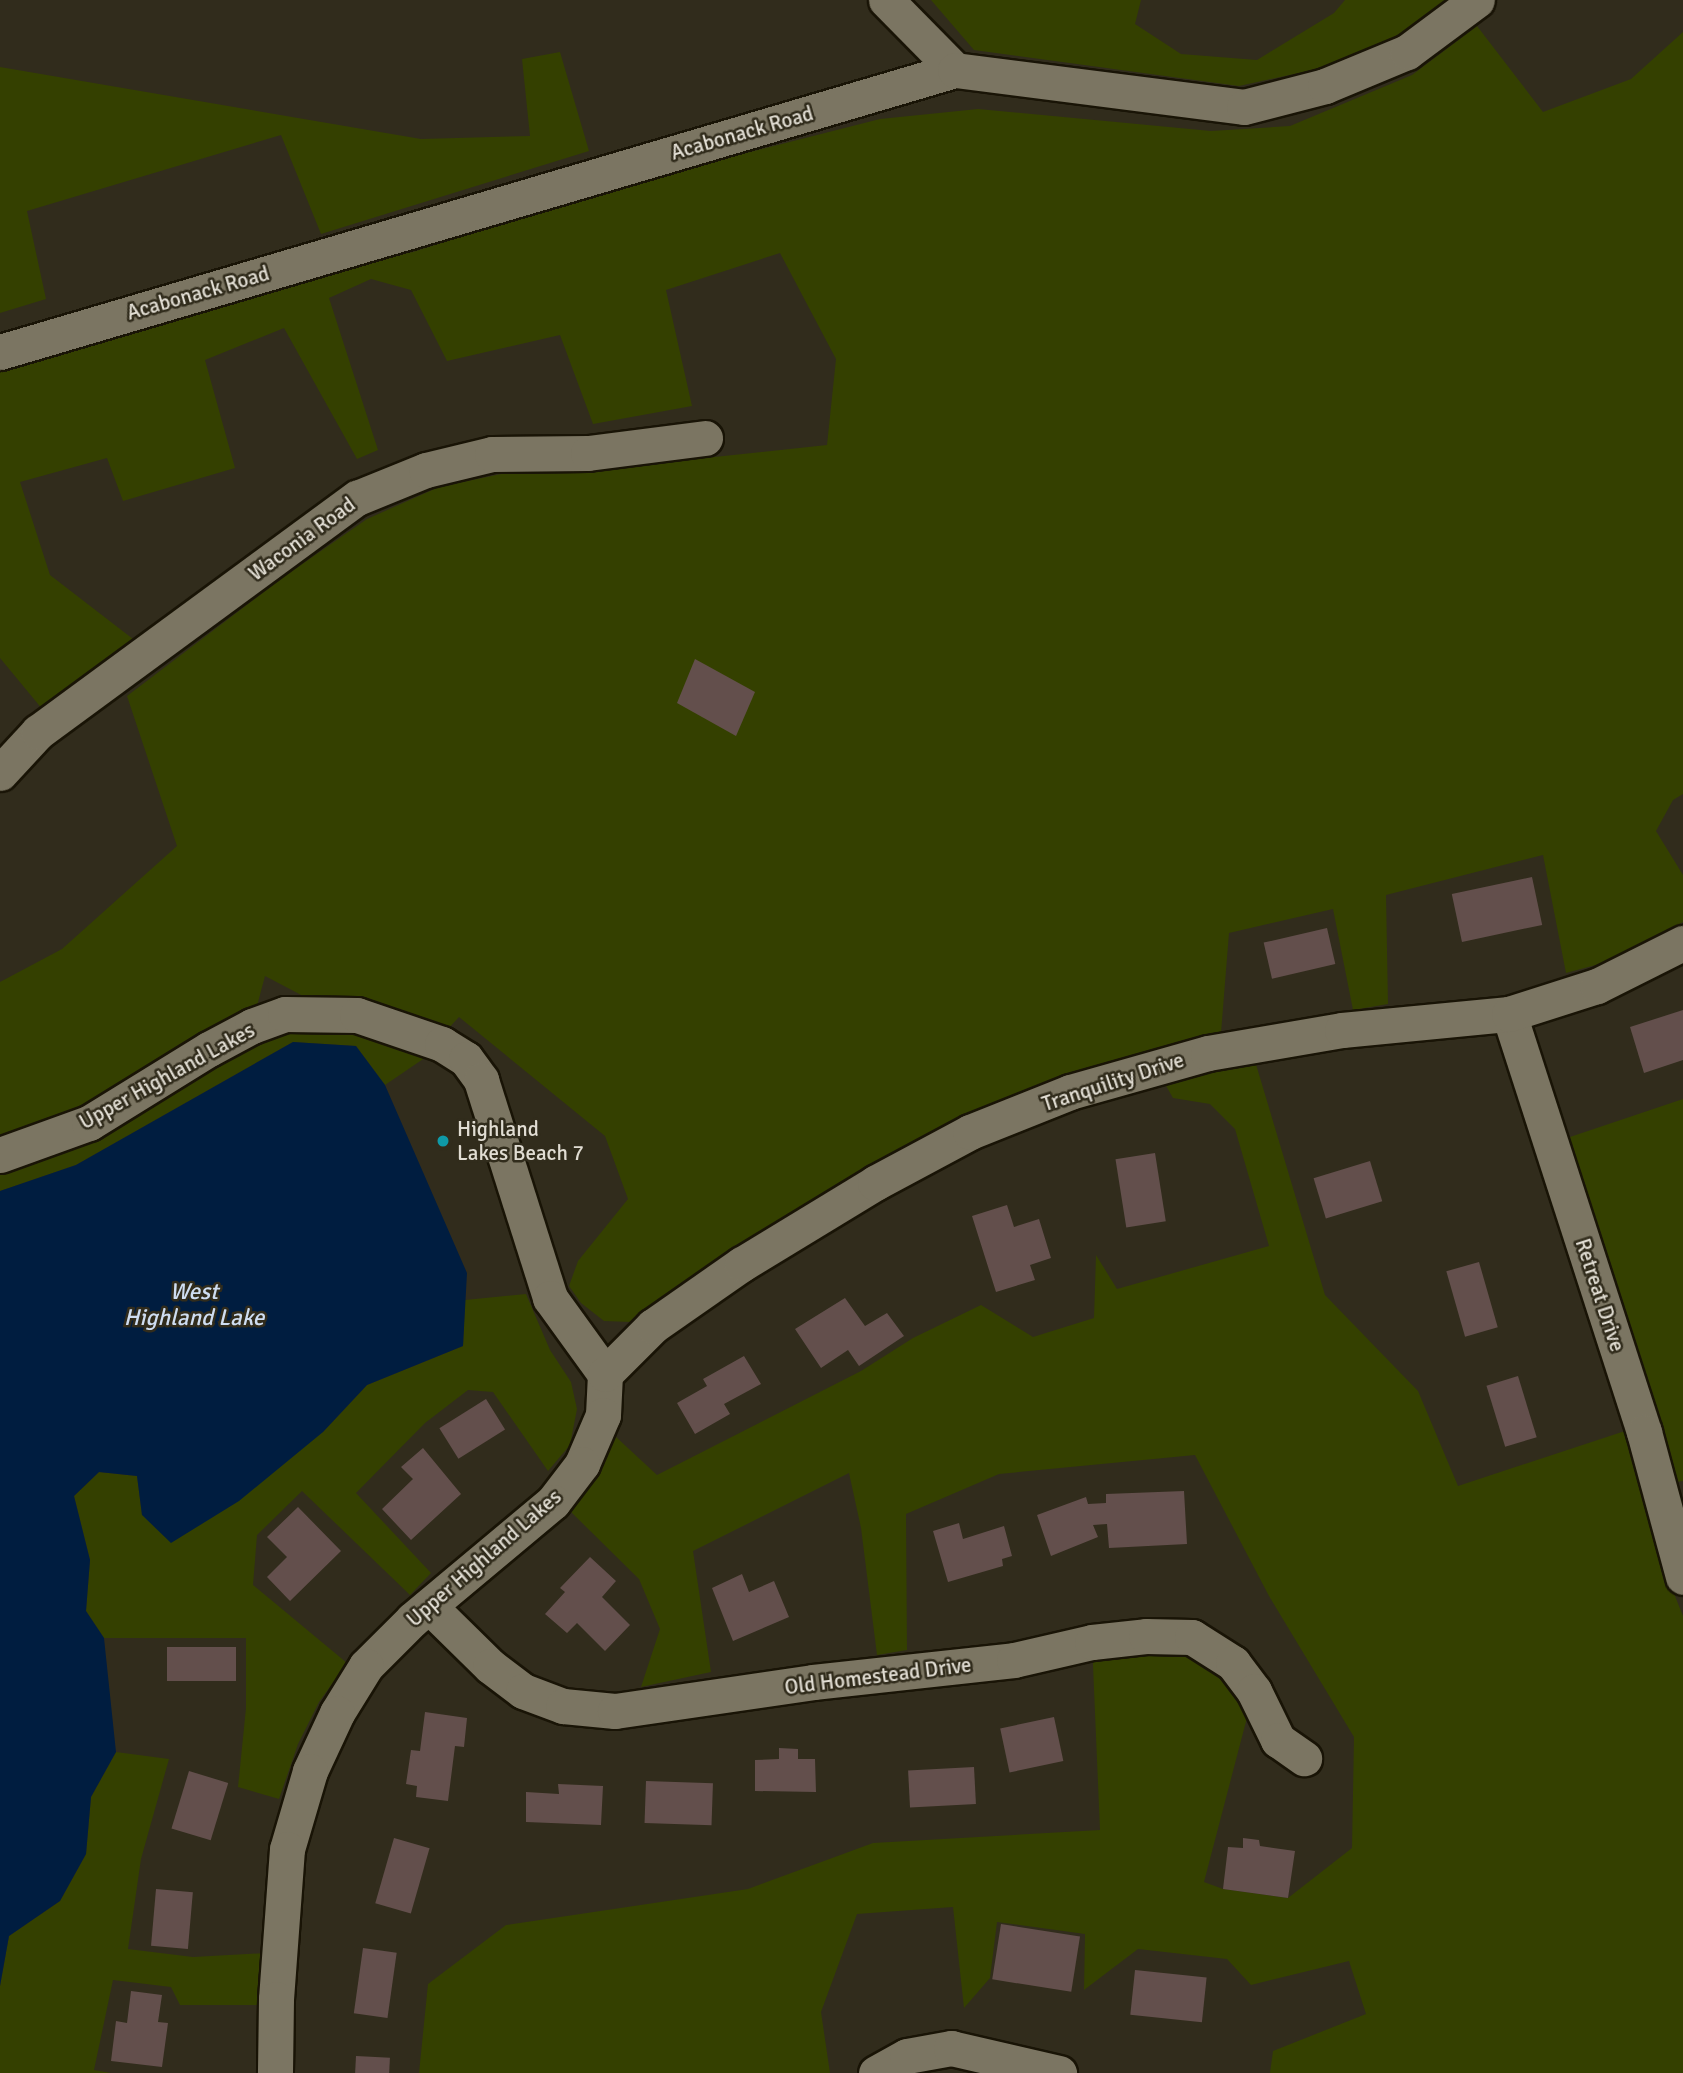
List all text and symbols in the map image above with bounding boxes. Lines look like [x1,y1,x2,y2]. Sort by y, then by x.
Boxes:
street label: Acabonack Road [668,101,816,165]
street label: Acabonack Road [124,261,272,325]
street label: Waconia Road [244,492,360,586]
street label: Upper Highland Lakes [75,1017,259,1135]
street label: Tranquility Drive [1039,1047,1187,1117]
place label: Highland Lakes Beach 7 [457,1116,584,1166]
marker: Highland Lakes Beach 7 [435,1133,451,1149]
street label: Retreat Drive [1570,1235,1630,1355]
water label: West Highland Lake [124,1278,264,1332]
street label: Upper Highland Lakes [401,1484,567,1632]
street label: Old Homestead Drive [783,1652,973,1700]

